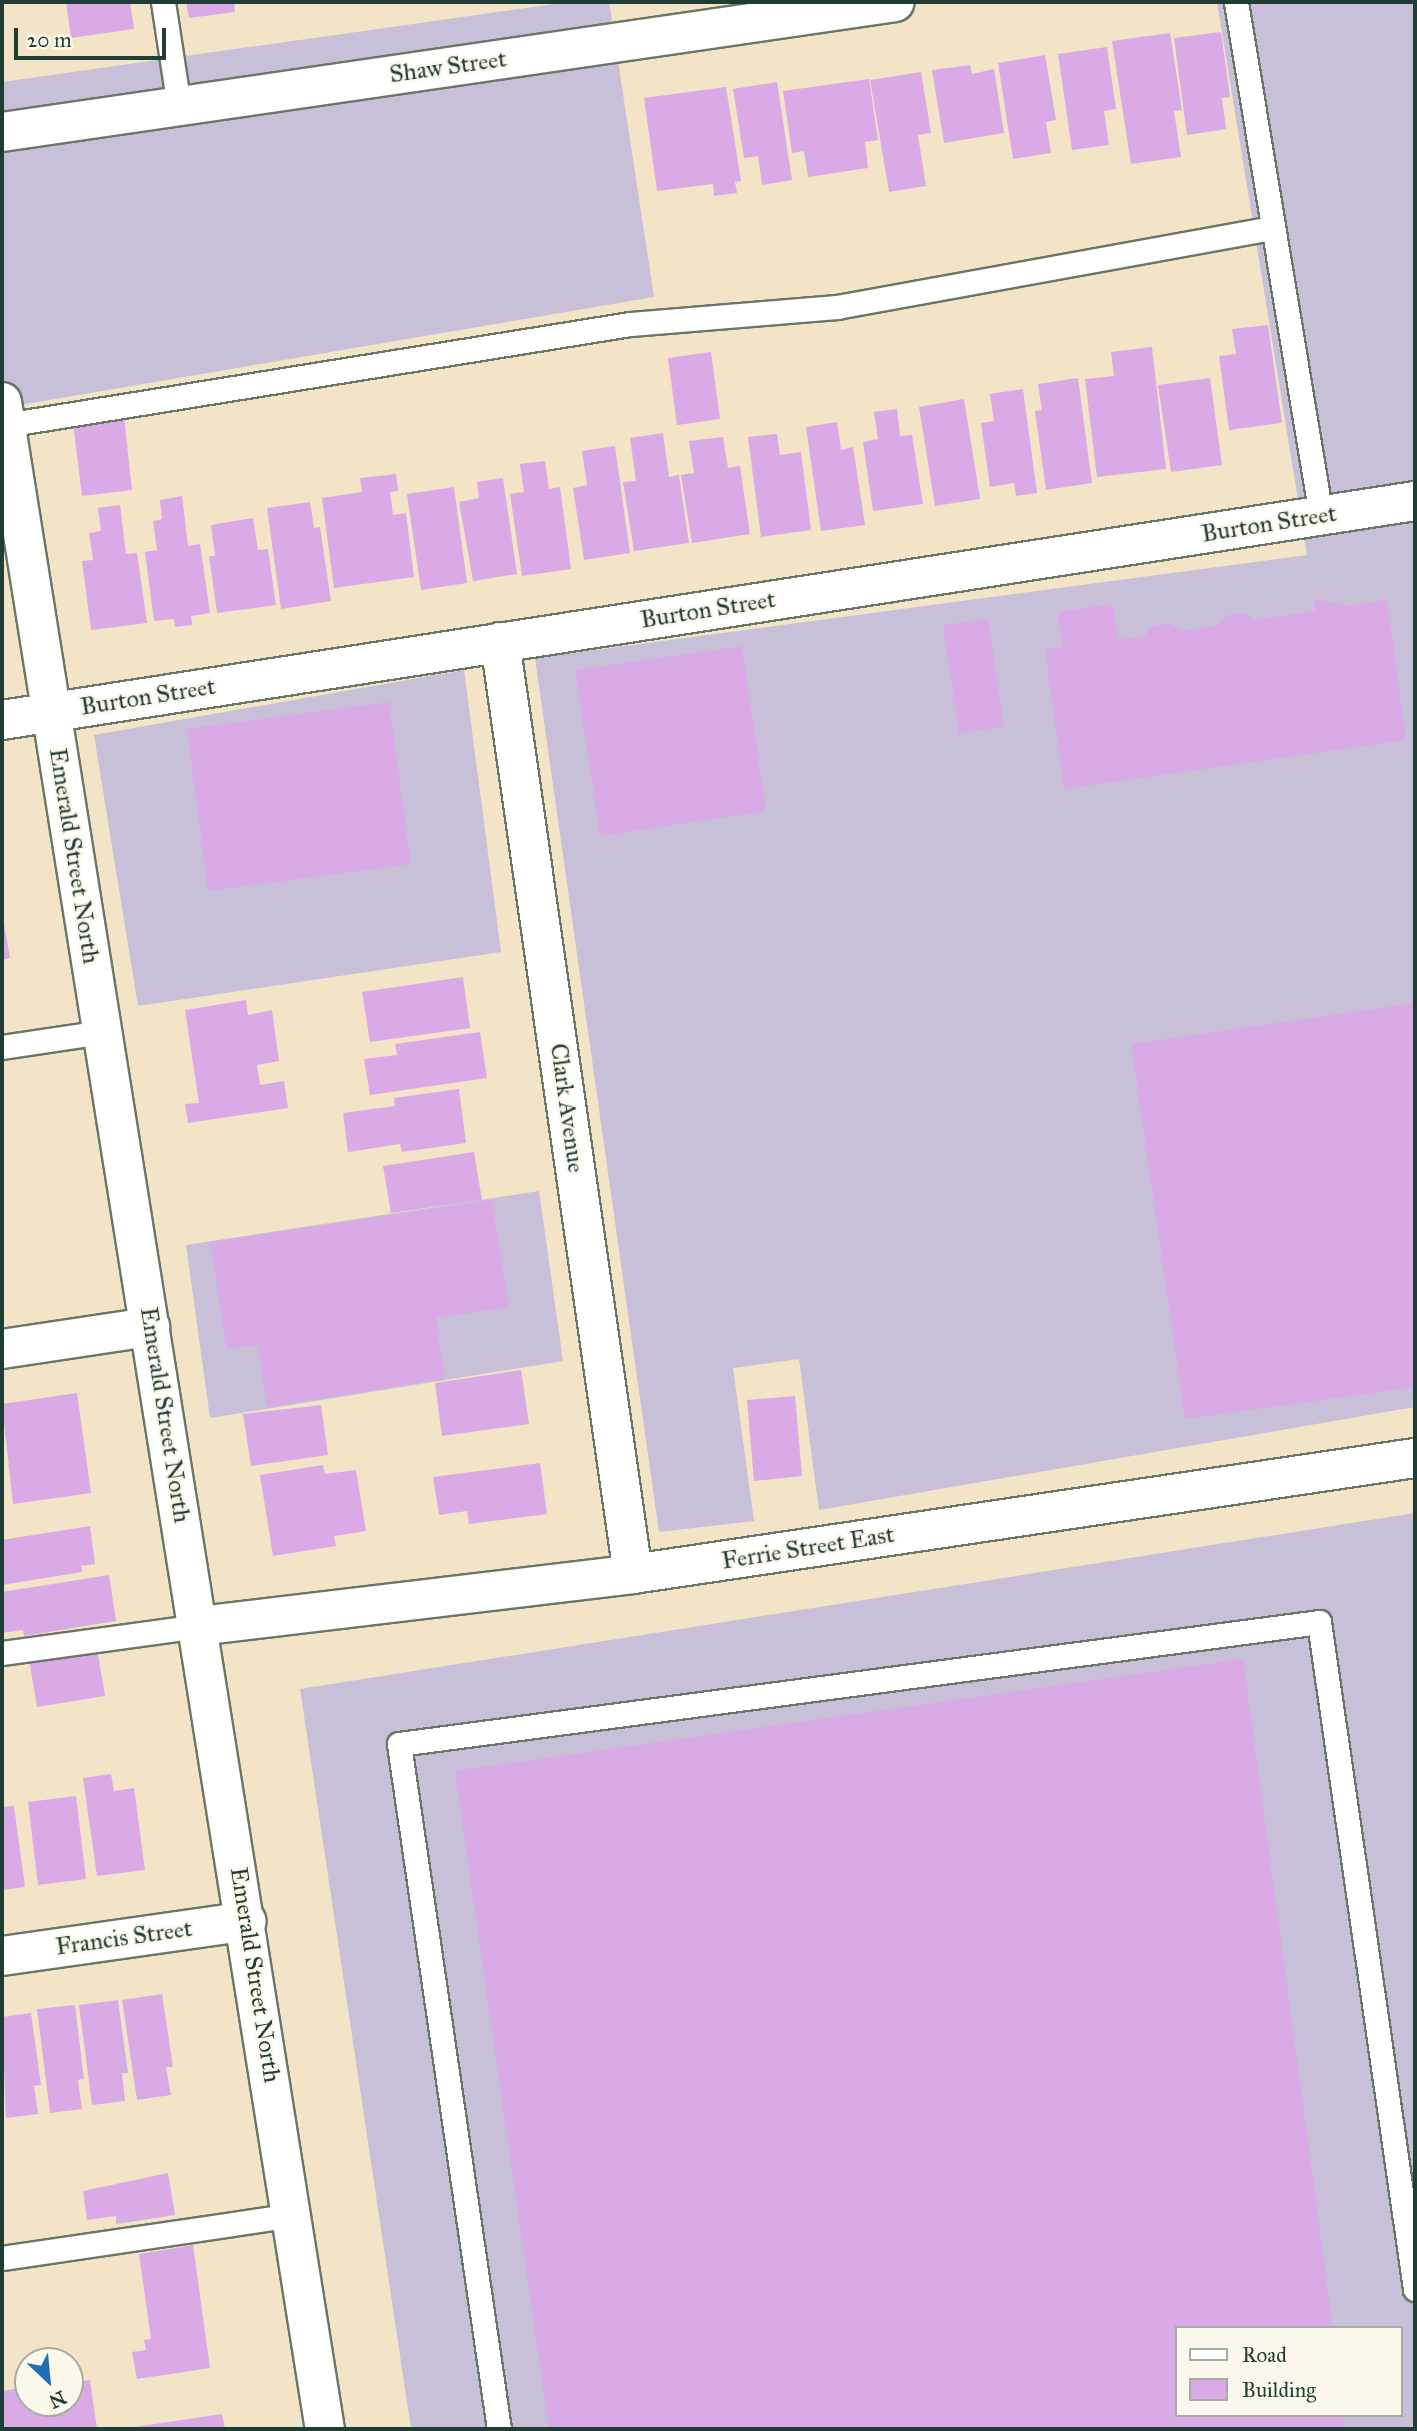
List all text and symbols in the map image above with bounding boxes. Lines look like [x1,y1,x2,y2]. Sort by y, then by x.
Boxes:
scale bar [18,14,170,58]
text: 20 m [27,27,72,53]
street label: Shaw Street [388,45,508,89]
street label: Burton Street [1199,499,1339,549]
street label: Burton Street [638,585,778,635]
street label: Burton Street [78,672,218,722]
street label: Emerald Street North [43,746,105,966]
street label: Clark Avenue [544,1042,590,1174]
street label: Emerald Street North [134,1305,196,1525]
street label: Ferrie Street East [720,1520,896,1576]
street label: Emerald Street North [224,1865,286,2085]
street label: Francis Street [54,1914,194,1962]
legend [1176,2326,1403,2417]
text: Road [1242,2342,1287,2368]
north arrow [14,2347,84,2417]
text: Building [1242,2377,1316,2403]
text: N [45,2386,70,2413]

